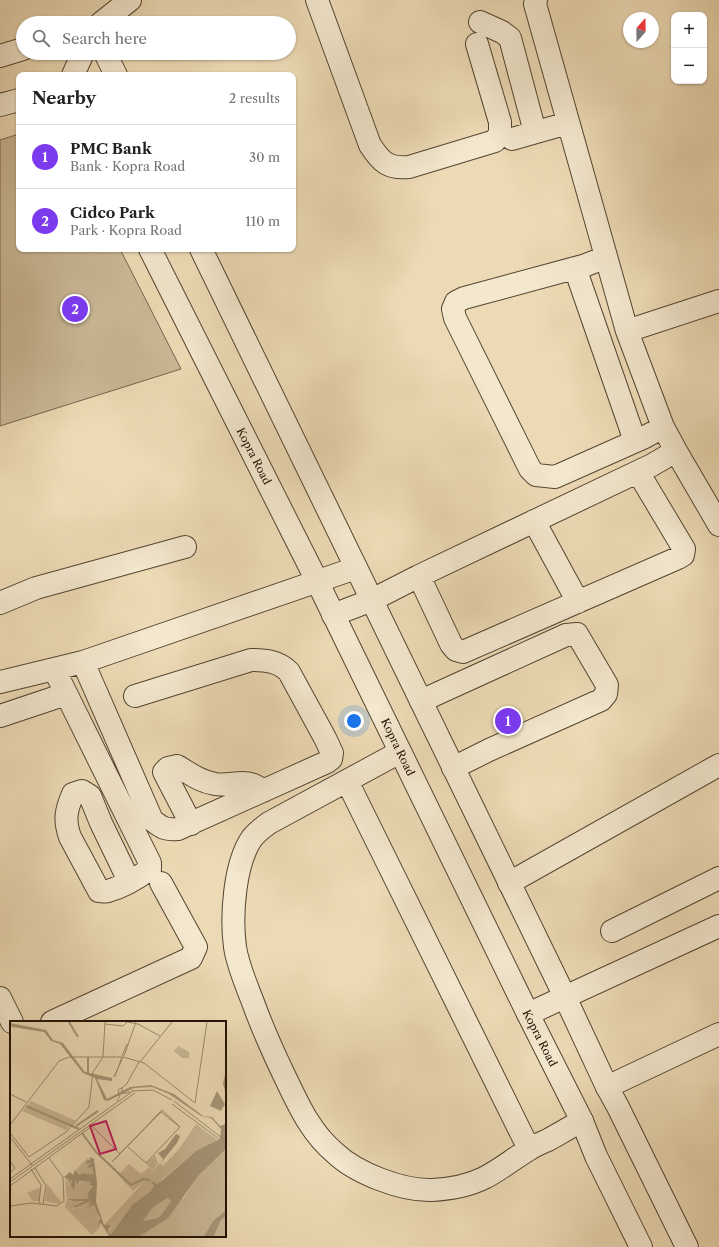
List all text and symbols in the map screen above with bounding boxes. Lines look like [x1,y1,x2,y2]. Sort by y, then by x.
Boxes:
north arrow [623,12,659,48]
map controls [671,12,707,84]
button: + [671,12,707,48]
search box [16,16,296,60]
icon: search [30,27,52,49]
text: Search here [62,29,147,48]
button: − [671,48,707,84]
text: Nearby [32,88,96,108]
text: 2 results [229,90,280,106]
text: PMC Bank [70,139,152,158]
text: 1 [42,149,48,165]
text: 30 m [249,149,280,165]
text: Bank · Kopra Road [70,158,185,174]
text: Cidco Park [70,203,155,222]
text: 2 [41,213,49,229]
text: 110 m [245,213,280,229]
text: Park · Kopra Road [70,222,182,238]
pin: 2 [62,294,88,324]
street label: Kopra Road [234,425,274,487]
pin: 1 [495,706,521,736]
your location [344,711,364,731]
street label: Kopra Road [378,716,418,778]
street label: Kopra Road [520,1007,560,1069]
inset map [10,1021,226,1237]

